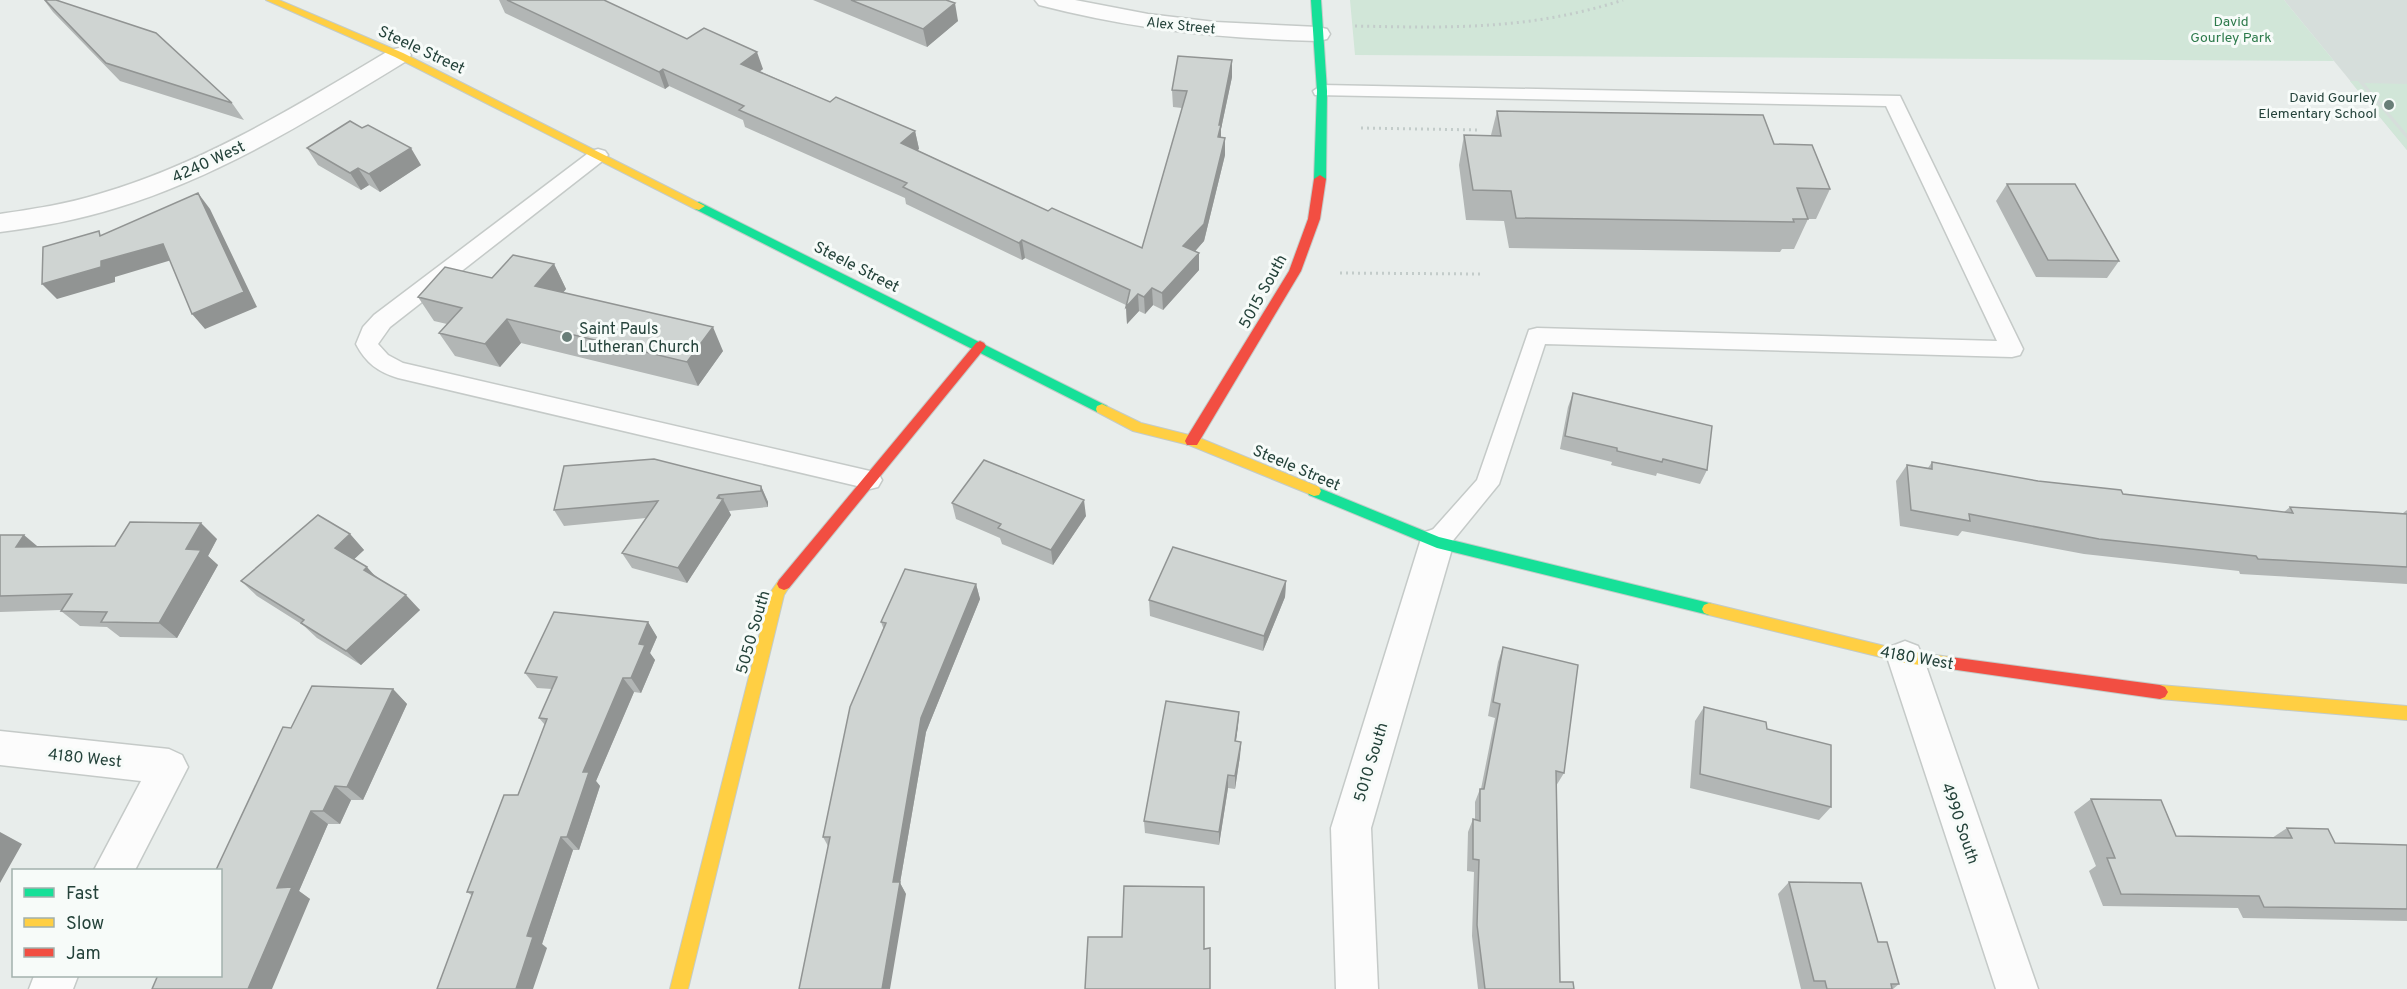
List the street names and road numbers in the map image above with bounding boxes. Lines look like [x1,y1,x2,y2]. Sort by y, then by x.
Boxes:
street label: Alex Street [1145,14,1216,39]
street label: Steele Street [375,22,468,80]
street label: 4240 West [169,137,249,188]
street label: Steele Street [810,238,902,298]
street label: 5015 South [1235,251,1292,333]
street label: Steele Street [1249,441,1343,496]
street label: 5050 South [732,588,775,677]
street label: 4180 West [1878,643,1955,675]
street label: 5010 South [1350,720,1393,805]
street label: 4180 West [47,745,123,773]
street label: 4990 South [1936,780,1982,867]

